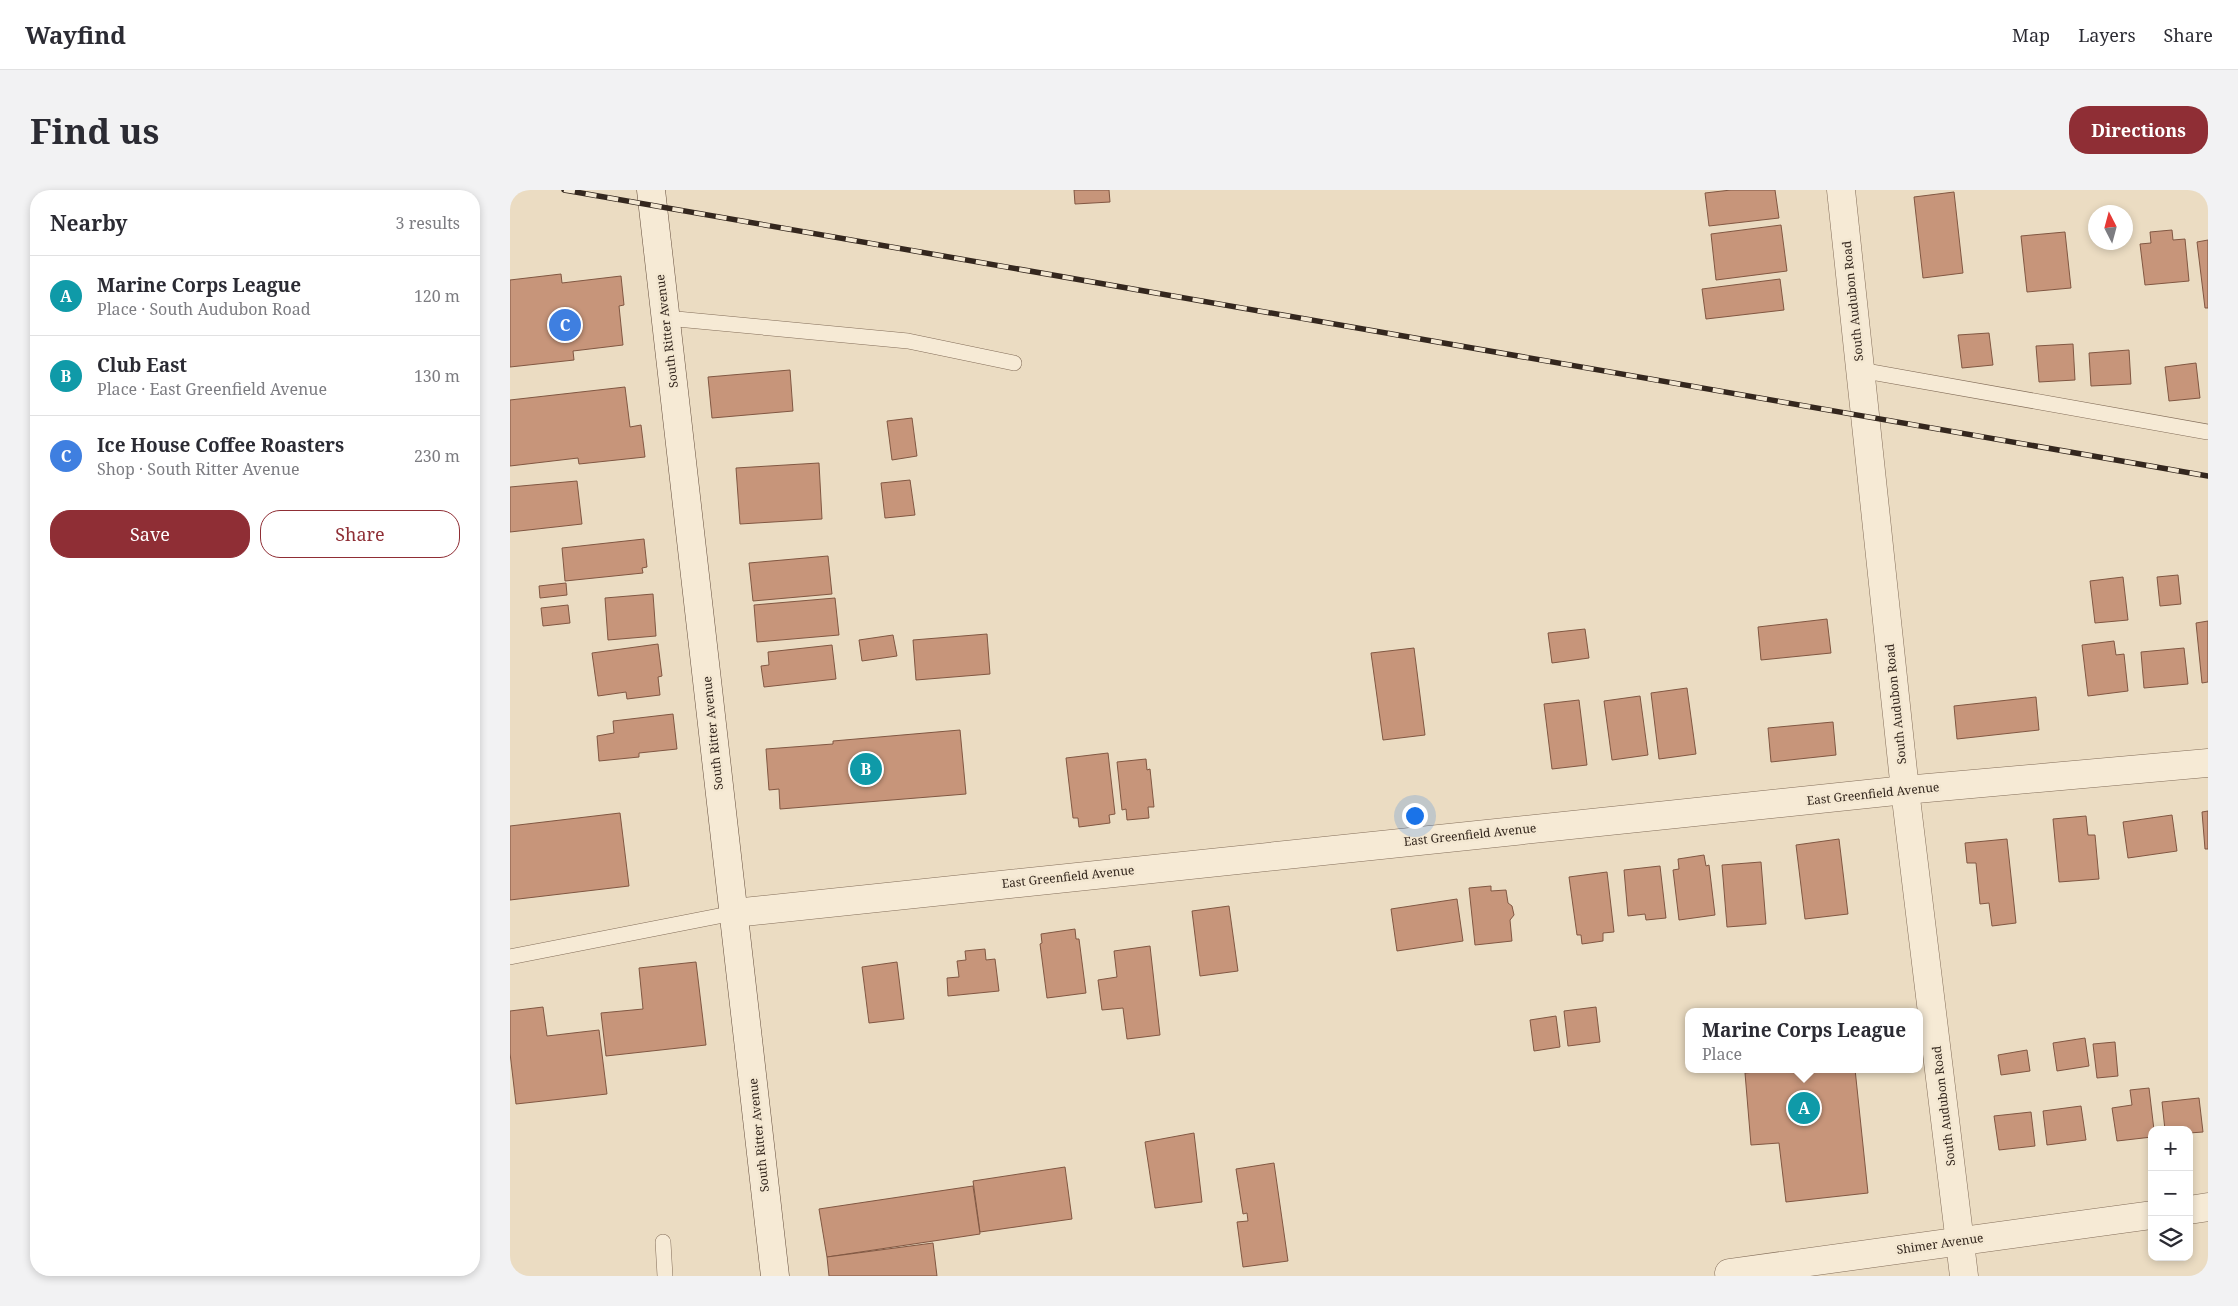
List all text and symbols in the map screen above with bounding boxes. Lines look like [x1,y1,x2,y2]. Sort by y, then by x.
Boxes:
text: Wayfind [25,18,126,51]
text: Map [2012,23,2050,47]
text: Layers [2078,23,2136,47]
text: Share [2164,23,2213,47]
button: Directions [2069,106,2208,154]
text: Find us [30,107,159,154]
north arrow [2088,205,2133,250]
text: Nearby [50,209,128,237]
text: 3 results [396,212,460,234]
street label: South Audubon Road [1838,239,1867,362]
text: Marine Corps League [97,272,301,298]
street label: South Ritter Avenue [651,273,682,389]
text: A [60,285,72,307]
text: 120 m [414,285,460,307]
text: Place · South Audubon Road [97,298,311,320]
pin: C [549,306,581,344]
text: Club East [97,352,187,378]
text: B [61,365,71,387]
text: 130 m [414,365,460,387]
text: Place · East Greenfield Avenue [97,378,327,400]
text: Ice House Coffee Roasters [97,432,344,458]
text: C [61,445,71,467]
text: 230 m [414,445,460,467]
text: Shop · South Ritter Avenue [97,458,300,480]
button: Save [50,510,250,558]
button: Share [260,510,460,558]
street label: South Audubon Road [1881,642,1910,765]
street label: South Ritter Avenue [698,675,727,791]
pin: B [850,750,882,788]
street label: East Greenfield Avenue [1806,778,1940,809]
your location [1402,803,1428,829]
street label: East Greenfield Avenue [1403,819,1537,850]
street label: East Greenfield Avenue [1001,861,1135,892]
popup [1685,1008,1923,1073]
text: Marine Corps League [1702,1017,1906,1043]
text: Place [1702,1043,1742,1065]
street label: South Audubon Road [1928,1044,1959,1167]
street label: South Ritter Avenue [744,1077,773,1193]
pin: A [1788,1089,1820,1127]
map controls [2148,1126,2193,1261]
button: + [2148,1126,2193,1171]
button: − [2148,1171,2193,1216]
button: layers [2148,1216,2193,1261]
street label: Shimer Avenue [1895,1229,1984,1258]

